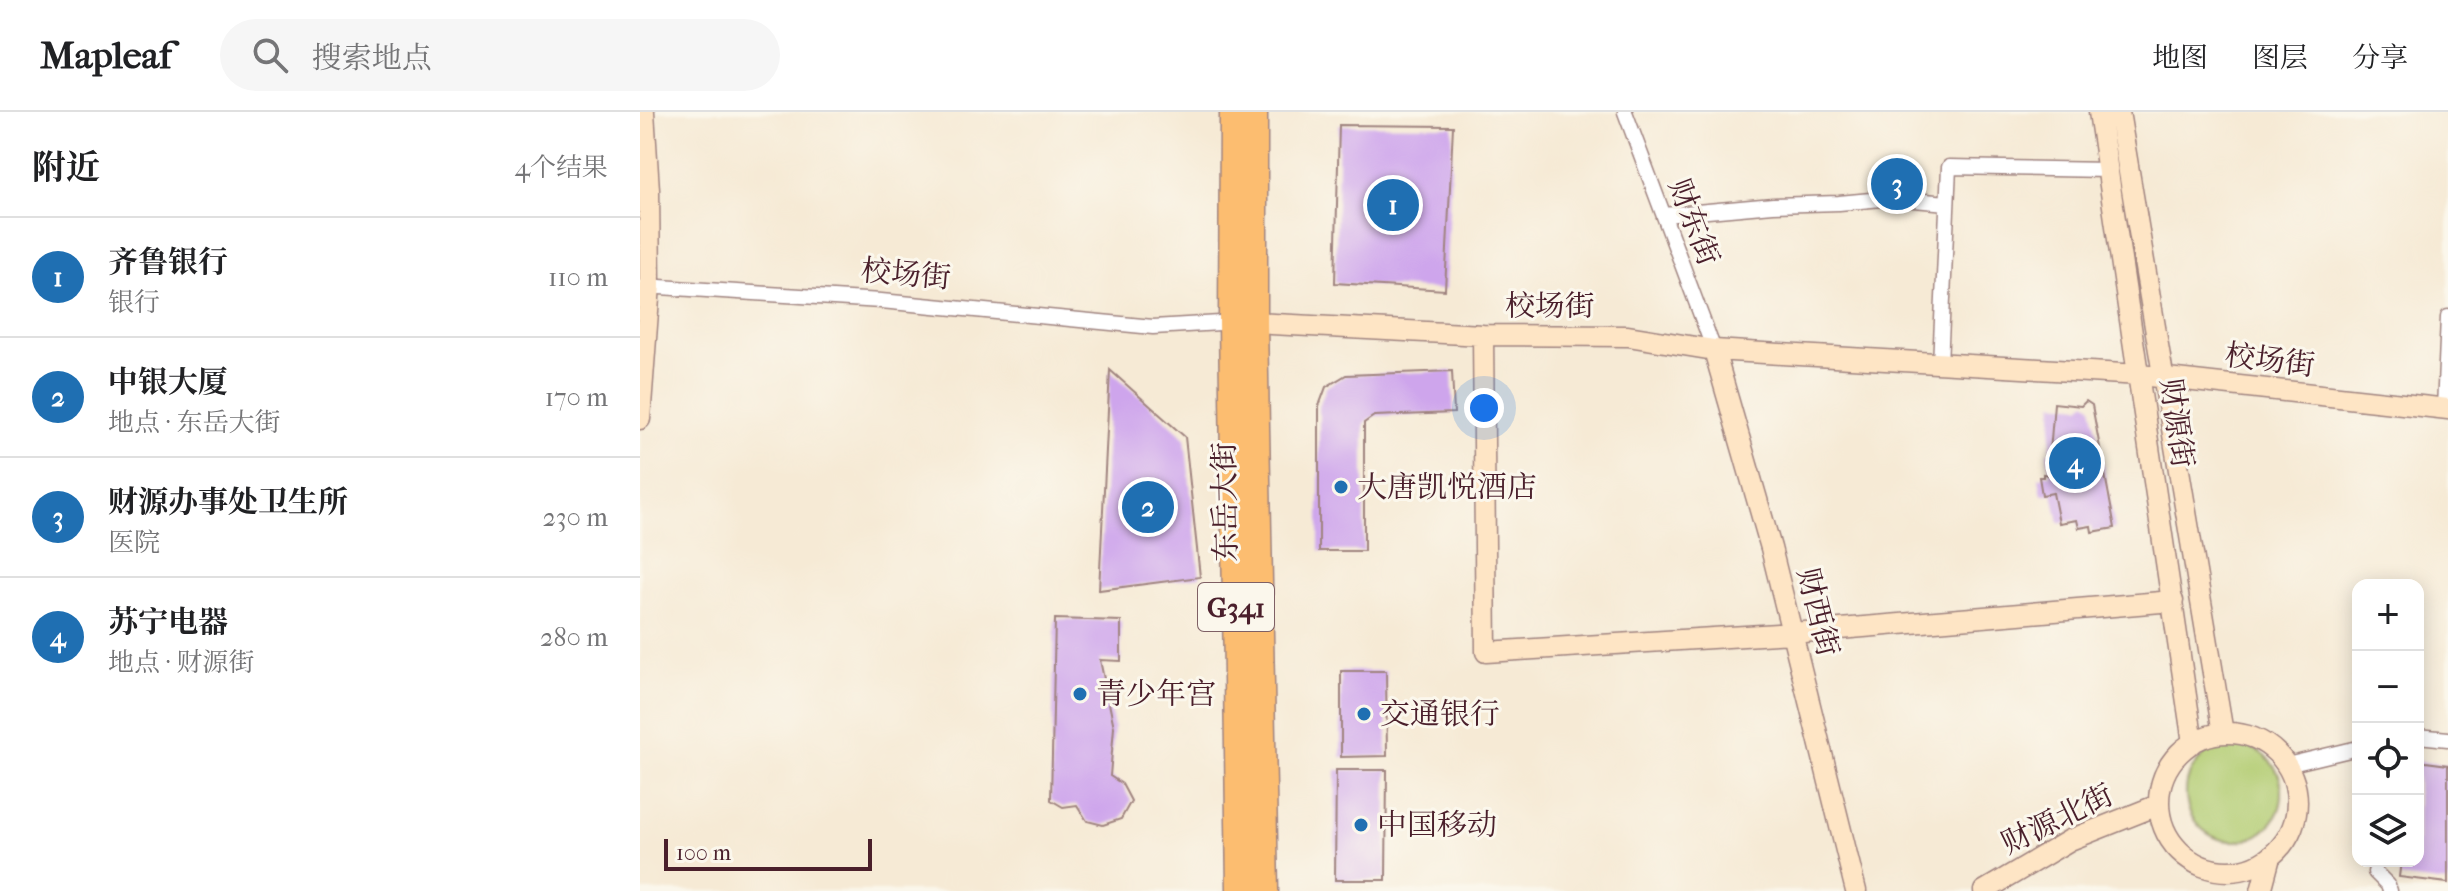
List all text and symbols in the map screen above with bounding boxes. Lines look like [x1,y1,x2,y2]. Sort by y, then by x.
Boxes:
search box [220,19,780,91]
text: Mapleaf [40,33,172,78]
icon: search [248,33,292,77]
text: 搜索地点 [312,41,432,76]
text: 地图 [2152,41,2208,74]
text: 图层 [2252,41,2308,74]
text: 分享 [2352,41,2408,74]
text: 附近 [32,148,100,188]
text: 4个结果 [515,152,608,183]
pin: 3 [1871,154,1923,214]
street label: 财东街 [1661,174,1726,270]
pin: 1 [1367,175,1419,235]
text: 齐鲁银行 [108,245,228,280]
street label: 校场街 [860,253,952,296]
text: 1 [53,262,63,293]
text: 110 m [548,262,608,293]
text: 银行 [108,287,160,318]
street label: 校场街 [1505,289,1595,324]
street label: 校场街 [2223,338,2317,383]
text: 中银大厦 [108,365,228,400]
street label: 财源街 [2153,376,2200,470]
text: 2 [51,382,65,413]
text: 170 m [545,382,608,413]
your location [1464,388,1504,428]
text: 地点 · 东岳大街 [108,407,280,438]
pin: 4 [2049,433,2101,493]
street label: 东岳大街 [1207,442,1244,562]
place label: 大唐凯悦酒店 [1357,470,1537,505]
pin: 2 [1122,477,1174,537]
marker: 大唐凯悦酒店 [1332,478,1350,496]
text: 财源办事处卫生所 [108,485,348,520]
text: 3 [53,502,63,533]
text: 230 m [542,502,608,533]
text: 医院 [108,527,160,558]
street label: 财西街 [1790,564,1845,660]
map controls [2352,579,2424,867]
button: + [2352,579,2424,651]
road number: G341 [1198,583,1274,631]
text: 苏宁电器 [108,605,228,640]
text: 4 [50,622,66,653]
text: 280 m [540,622,608,653]
text: 地点 · 财源街 [108,647,254,678]
button: − [2352,651,2424,723]
place label: 青少年宫 [1096,677,1216,712]
marker: 青少年宫 [1071,685,1089,703]
place label: 交通银行 [1380,697,1500,732]
marker: 交通银行 [1355,705,1373,723]
button: locate [2352,723,2424,795]
street label: 财源北街 [1996,777,2119,861]
button: layers [2352,795,2424,867]
place label: 中国移动 [1377,808,1497,843]
marker: 中国移动 [1352,816,1370,834]
scale bar [664,835,872,871]
text: 100 m [676,840,731,866]

